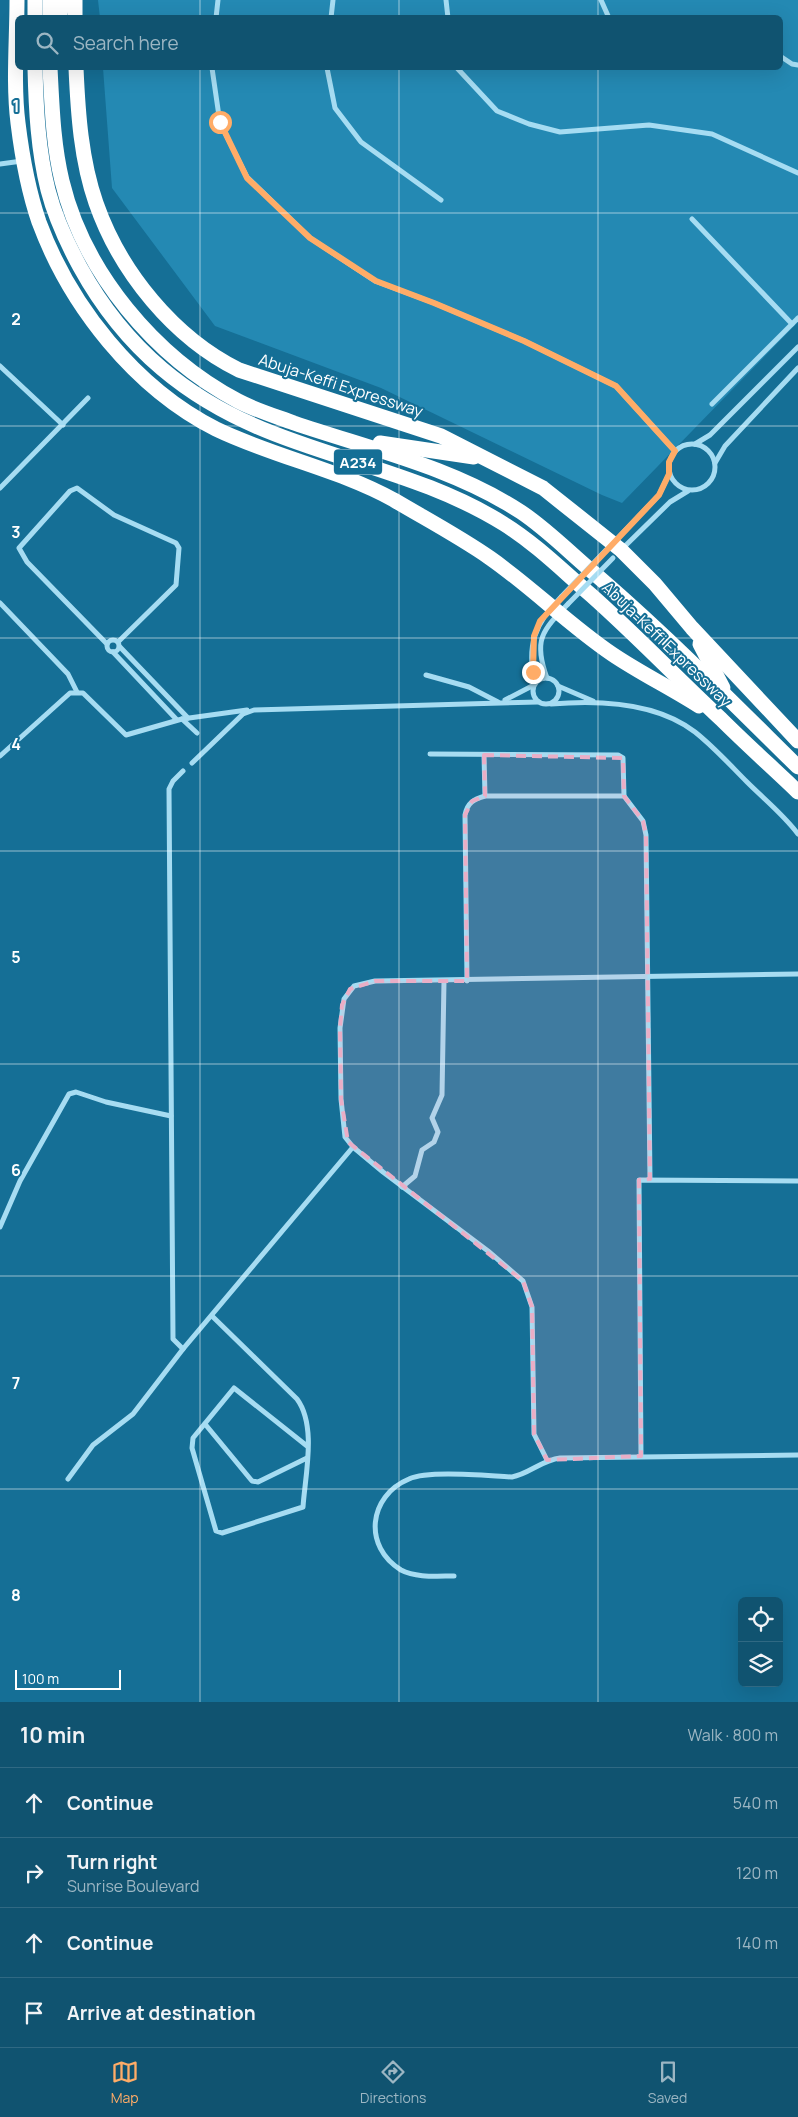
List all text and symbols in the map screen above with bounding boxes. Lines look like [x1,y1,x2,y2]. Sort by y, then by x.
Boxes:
search box [15,15,783,70]
icon: search [33,29,61,57]
text: Search here [73,30,179,56]
text: 1 [12,95,20,117]
route start [209,111,232,134]
text: 2 [11,308,21,330]
street label: Abuja-Keffi Expressway [256,348,427,422]
road number: A234 [334,450,382,474]
text: 3 [11,521,21,543]
street label: Abuja-Keffi Expressway [598,576,737,712]
route end [522,661,545,684]
text: 4 [11,733,21,755]
text: 5 [11,946,21,968]
text: 6 [11,1159,21,1181]
text: 7 [12,1372,20,1394]
text: 8 [11,1584,21,1606]
map controls [738,1597,783,1687]
button: locate [738,1597,783,1642]
button: layers [738,1642,783,1687]
scale bar [15,1667,121,1690]
text: 100 m [22,1669,59,1688]
text: 10 min [20,1721,85,1749]
text: Walk · 800 m [688,1724,778,1746]
icon: ahead [20,1789,48,1817]
text: Continue [67,1790,153,1816]
text: 540 m [733,1792,778,1814]
text: Turn right [67,1849,157,1875]
icon: right [20,1859,48,1887]
text: 120 m [736,1862,778,1884]
text: Sunrise Boulevard [67,1875,200,1897]
icon: ahead [20,1929,48,1957]
text: Continue [67,1930,153,1956]
text: 140 m [736,1932,778,1954]
icon: arrive [20,1999,48,2027]
text: Arrive at destination [67,2000,256,2026]
tab: Map [111,2058,139,2107]
tab: Directions [360,2058,426,2107]
tab: Saved [648,2058,687,2107]

